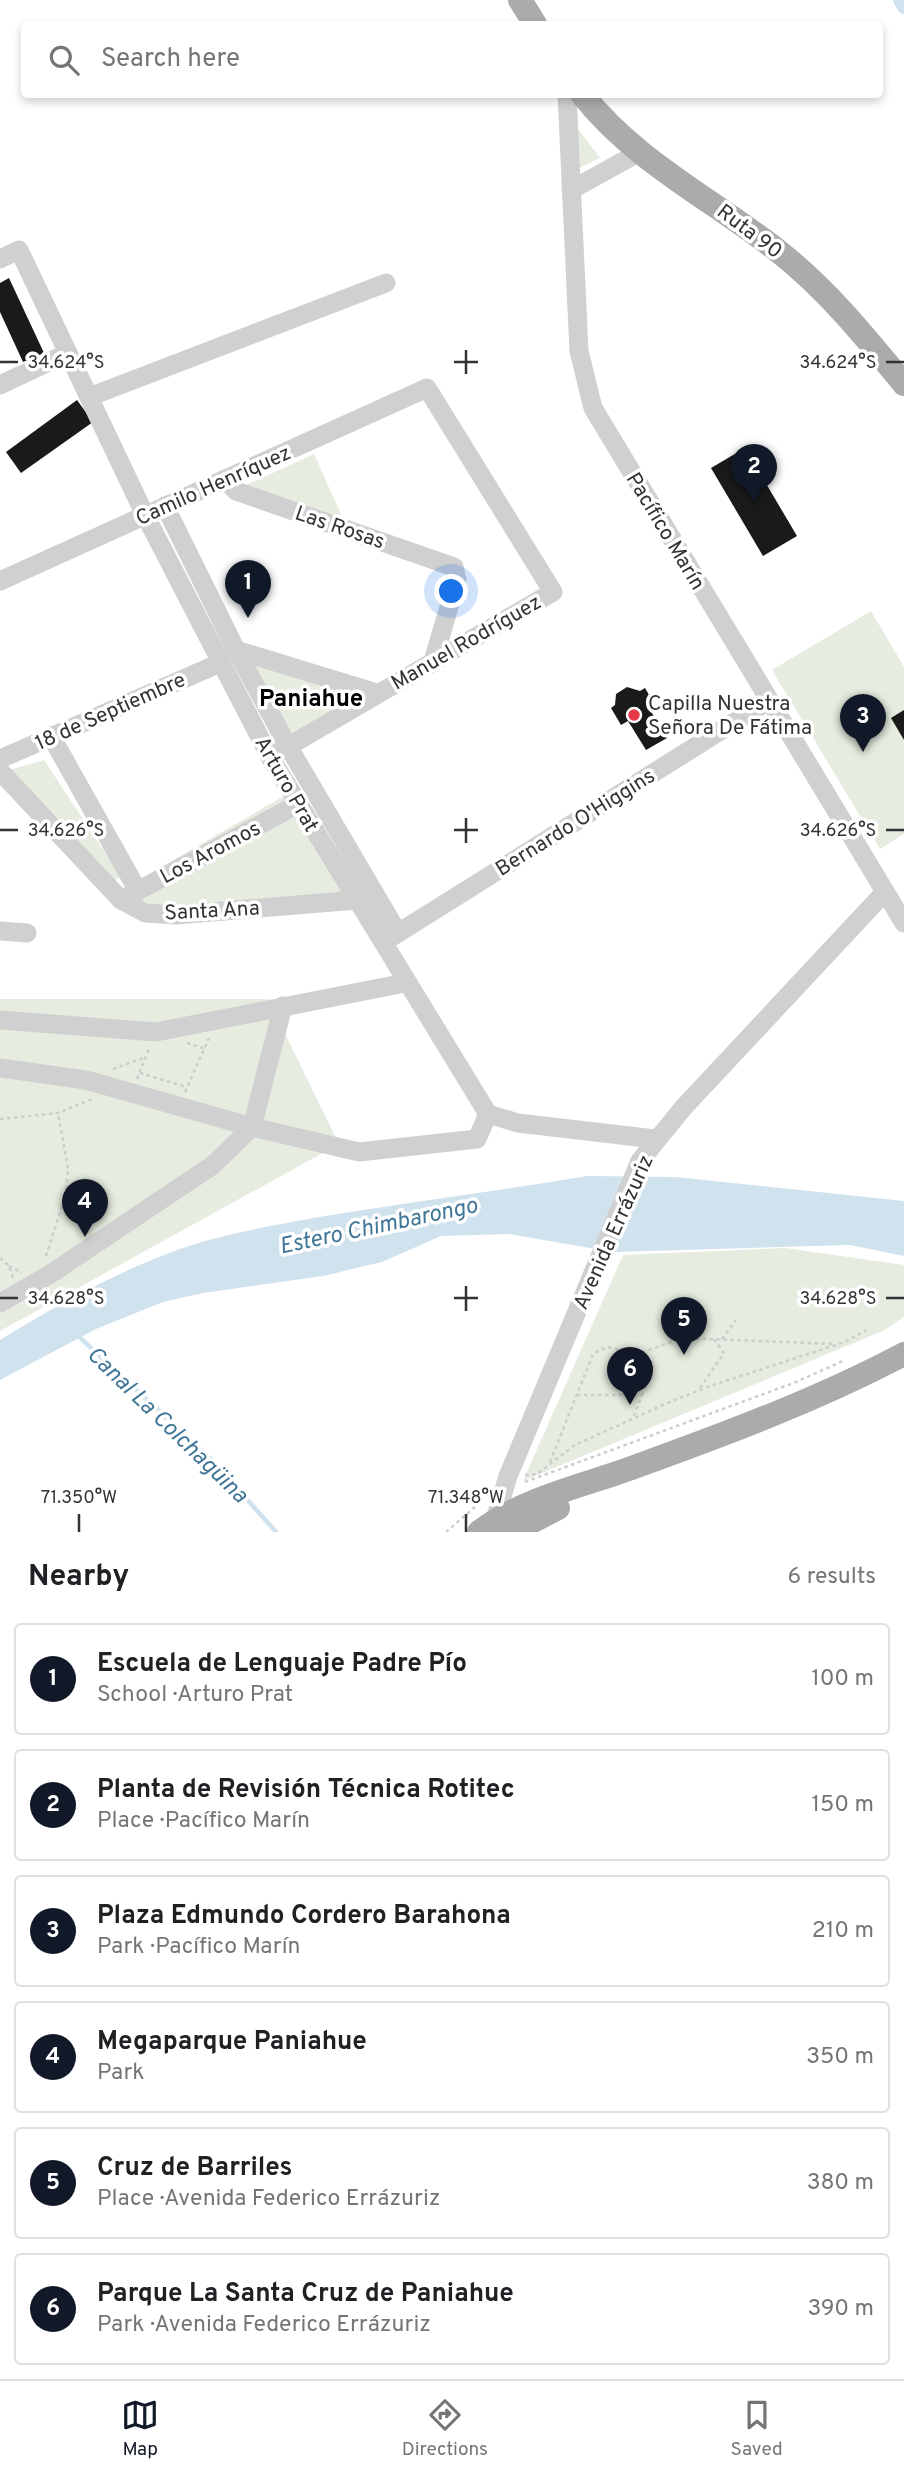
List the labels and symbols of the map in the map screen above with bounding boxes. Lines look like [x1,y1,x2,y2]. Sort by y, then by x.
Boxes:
street label: Ruta 90 [711,199,787,266]
text: 34.624°S [28,352,104,375]
text: 34.624°S [800,352,876,375]
street label: Camilo Henríquez [132,440,296,533]
pin: 2 [731,444,777,502]
street label: Pacífico Marín [619,468,710,596]
street label: Las Rosas [291,501,388,556]
pin: 1 [225,560,271,618]
your location [434,574,468,608]
street label: Manuel Rodríguez [387,589,547,697]
street label: 18 de Septiembre [31,667,190,758]
district label: Paniahue [259,685,363,715]
place label: Capilla Nuestra Señora De Fátima [648,691,812,742]
pin: 3 [840,694,886,752]
marker: Capilla Nuestra Señora De Fátima [626,707,642,723]
street label: Arturo Prat [247,732,324,837]
street label: Bernardo O'Higgins [491,763,661,883]
street label: Los Aromos [156,816,266,891]
text: 34.626°S [28,820,104,843]
text: 34.626°S [800,820,876,843]
street label: Santa Ana [164,896,260,927]
street label: Avenida Errázuriz [568,1151,661,1314]
pin: 4 [62,1179,108,1237]
water label: Estero Chimbarongo [277,1192,481,1263]
text: 34.628°S [28,1288,104,1311]
text: 34.628°S [800,1288,876,1311]
pin: 5 [661,1297,707,1355]
water label: Canal La Colchagüina [79,1341,253,1510]
pin: 6 [607,1347,653,1405]
text: 71.350°W [41,1487,117,1510]
text: 71.348°W [428,1487,504,1510]

